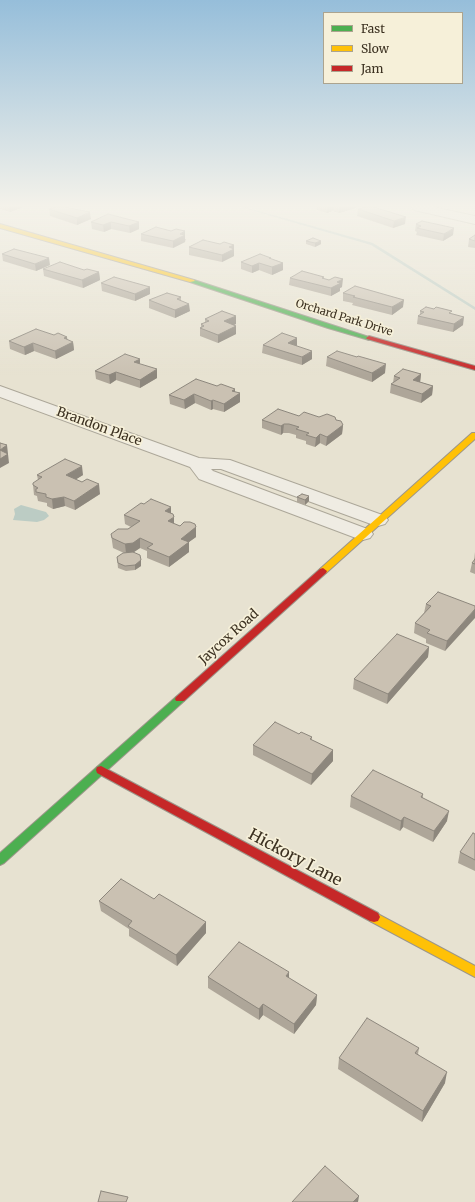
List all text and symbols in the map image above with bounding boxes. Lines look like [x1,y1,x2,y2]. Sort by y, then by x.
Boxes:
legend [323,12,463,84]
text: Fast [361,21,385,36]
text: Slow [361,41,389,56]
text: Jam [361,61,383,76]
street label: Orchard Park Drive [294,297,394,339]
street label: Brandon Place [54,404,144,450]
street label: Jaycox Road [196,606,262,668]
street label: Hickory Lane [245,825,345,891]

